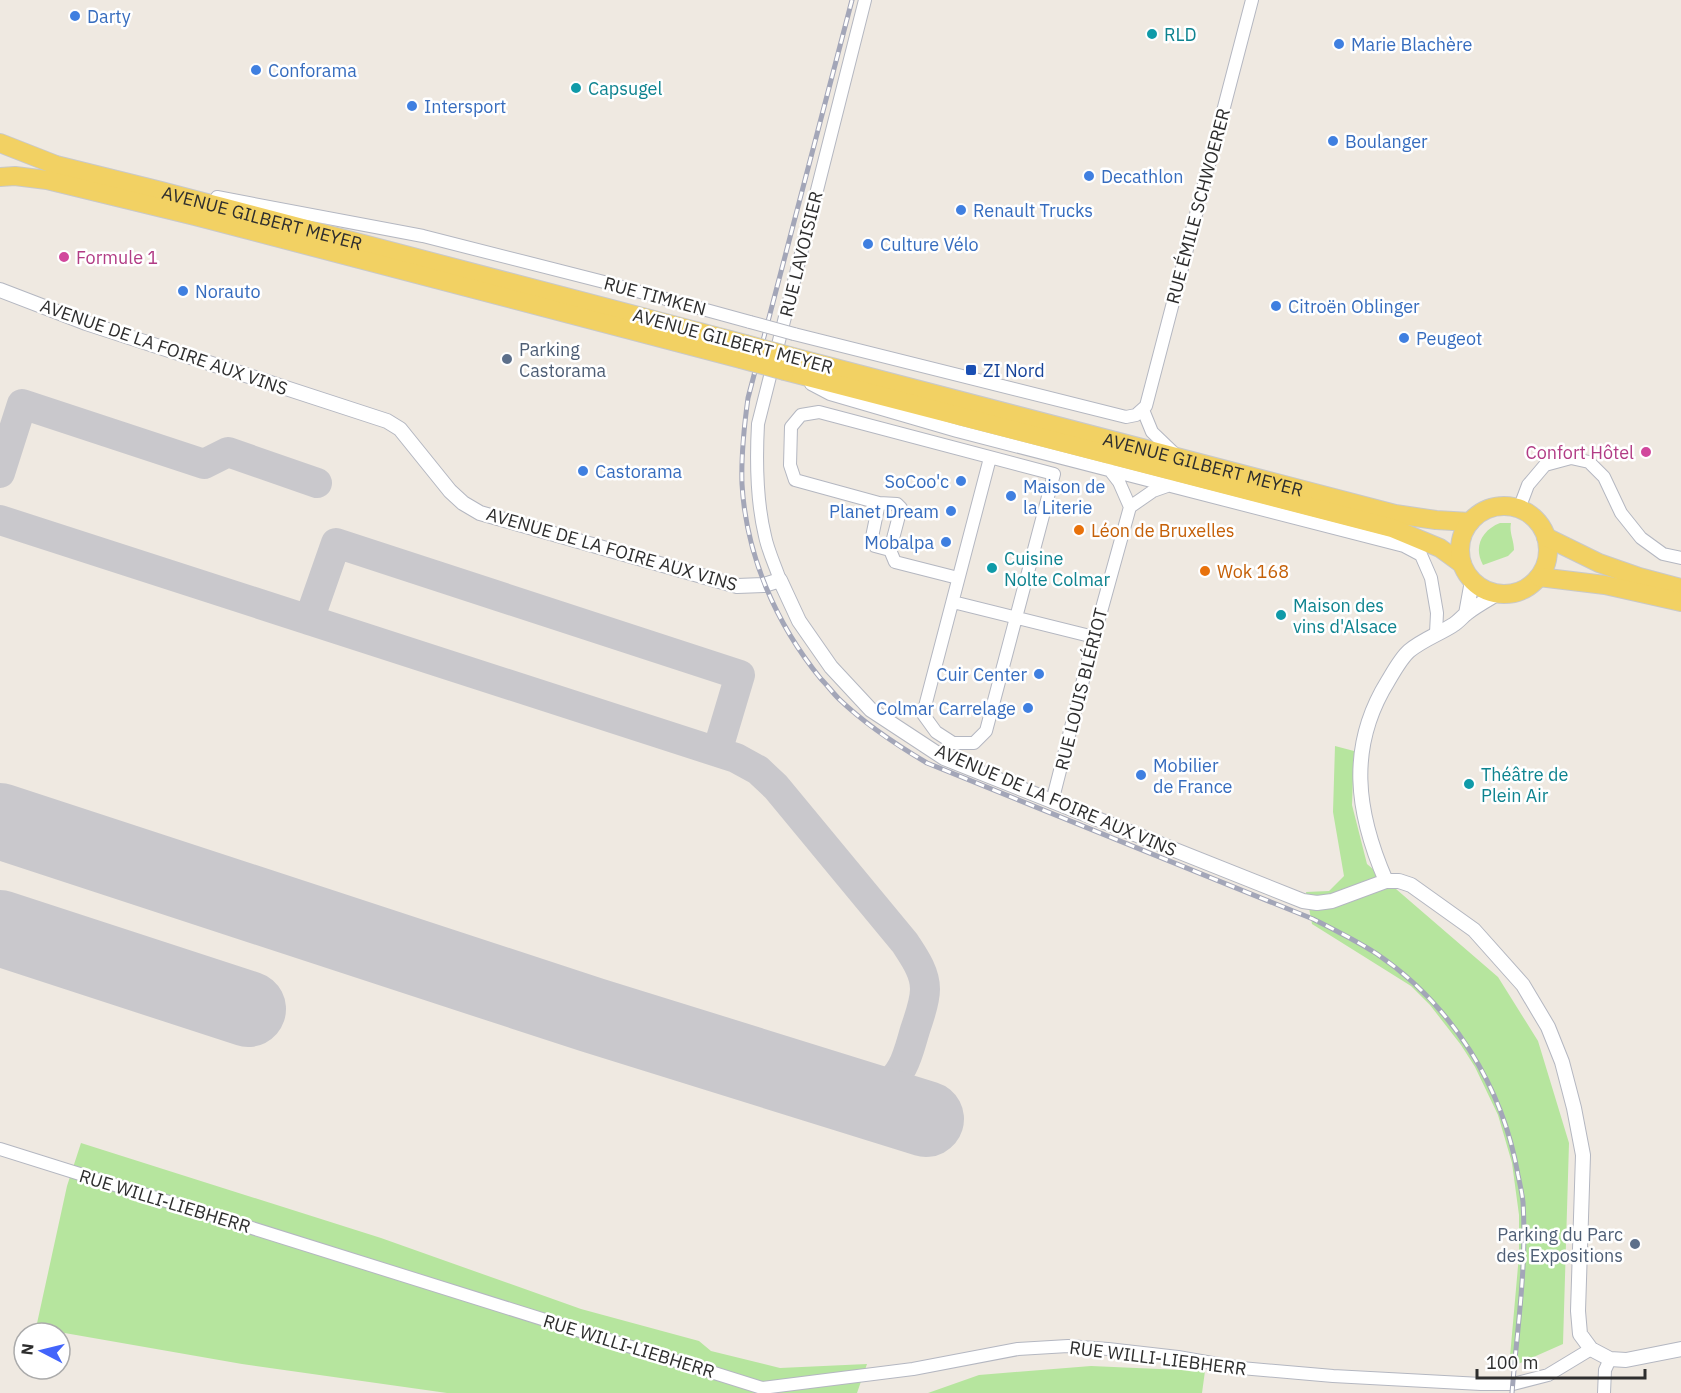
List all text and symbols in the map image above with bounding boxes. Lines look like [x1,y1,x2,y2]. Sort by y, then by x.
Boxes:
place label: Darty [87,5,131,28]
marker: Darty [68,9,82,23]
place label: RLD [1164,23,1197,46]
marker: RLD [1145,27,1159,41]
place label: Marie Blachère [1351,33,1472,56]
marker: Marie Blachère [1332,37,1346,51]
place label: Conforama [268,59,357,82]
marker: Conforama [249,63,263,77]
place label: Capsugel [588,77,662,100]
marker: Capsugel [569,81,583,95]
place label: Intersport [424,95,506,118]
marker: Intersport [405,99,419,113]
street label: RUE ÉMILE SCHWOERER [1161,106,1235,306]
place label: Boulanger [1345,130,1428,153]
marker: Boulanger [1326,134,1340,148]
place label: Decathlon [1101,165,1183,188]
marker: Decathlon [1082,169,1096,183]
street label: AVENUE GILBERT MEYER [160,180,365,255]
street label: RUE LAVOISIER [774,189,828,319]
place label: Renault Trucks [973,199,1093,222]
marker: Renault Trucks [954,203,968,217]
place label: Culture Vélo [880,233,979,256]
marker: Culture Vélo [861,237,875,251]
place label: Formule 1 [76,246,158,269]
marker: Formule 1 [57,250,71,264]
street label: RUE TIMKEN [601,271,709,321]
place label: Norauto [195,280,261,303]
marker: Norauto [176,284,190,298]
street label: AVENUE DE LA FOIRE AUX VINS [37,294,291,400]
place label: Citroën Oblinger [1288,295,1420,318]
marker: Citroën Oblinger [1269,299,1283,313]
street label: AVENUE GILBERT MEYER [631,303,835,379]
place label: Peugeot [1416,327,1482,350]
marker: Peugeot [1397,331,1411,345]
place label: Parking Castorama [519,338,607,382]
marker: Parking Castorama [500,352,514,366]
place label: ZI Nord [983,359,1045,382]
marker: ZI Nord [964,363,978,377]
street label: AVENUE GILBERT MEYER [1101,427,1306,501]
place label: Confort Hôtel [1526,441,1634,464]
marker: Confort Hôtel [1639,445,1653,459]
place label: Castorama [595,460,683,483]
marker: Castorama [576,464,590,478]
place label: SoCoo'c [884,470,949,493]
marker: SoCoo'c [954,474,968,488]
place label: Maison de la Literie [1023,475,1105,519]
marker: Maison de la Literie [1004,489,1018,503]
place label: Planet Dream [829,500,939,523]
street label: AVENUE DE LA FOIRE AUX VINS [484,502,740,596]
marker: Planet Dream [944,504,958,518]
place label: Léon de Bruxelles [1091,519,1235,542]
marker: Léon de Bruxelles [1072,523,1086,537]
place label: Mobalpa [864,531,934,554]
marker: Mobalpa [939,535,953,549]
place label: Cuisine Nolte Colmar [1004,547,1110,591]
place label: Wok 168 [1217,560,1289,583]
marker: Cuisine Nolte Colmar [985,561,999,575]
marker: Wok 168 [1198,564,1212,578]
place label: Maison des vins d'Alsace [1293,594,1397,638]
street label: RUE LOUIS BLÉRIOT [1050,606,1112,772]
marker: Maison des vins d'Alsace [1274,608,1288,622]
place label: Cuir Center [936,663,1027,686]
marker: Cuir Center [1032,667,1046,681]
place label: Colmar Carrelage [876,697,1016,720]
marker: Colmar Carrelage [1021,701,1035,715]
street label: AVENUE DE LA FOIRE AUX VINS [932,739,1180,861]
place label: Mobilier de France [1153,754,1233,798]
place label: Théâtre de Plein Air [1481,763,1568,807]
marker: Mobilier de France [1134,768,1148,782]
marker: Théâtre de Plein Air [1462,777,1476,791]
street label: RUE WILLI-LIEBHERR [76,1164,254,1238]
place label: Parking du Parc des Expositions [1496,1223,1623,1267]
marker: Parking du Parc des Expositions [1628,1237,1642,1251]
street label: RUE WILLI-LIEBHERR [540,1309,718,1383]
north arrow [12,1321,72,1381]
street label: RUE WILLI-LIEBHERR [1068,1336,1248,1380]
text: N [16,1342,38,1356]
scale bar [1477,1342,1645,1380]
text: 100 m [1486,1351,1538,1374]

